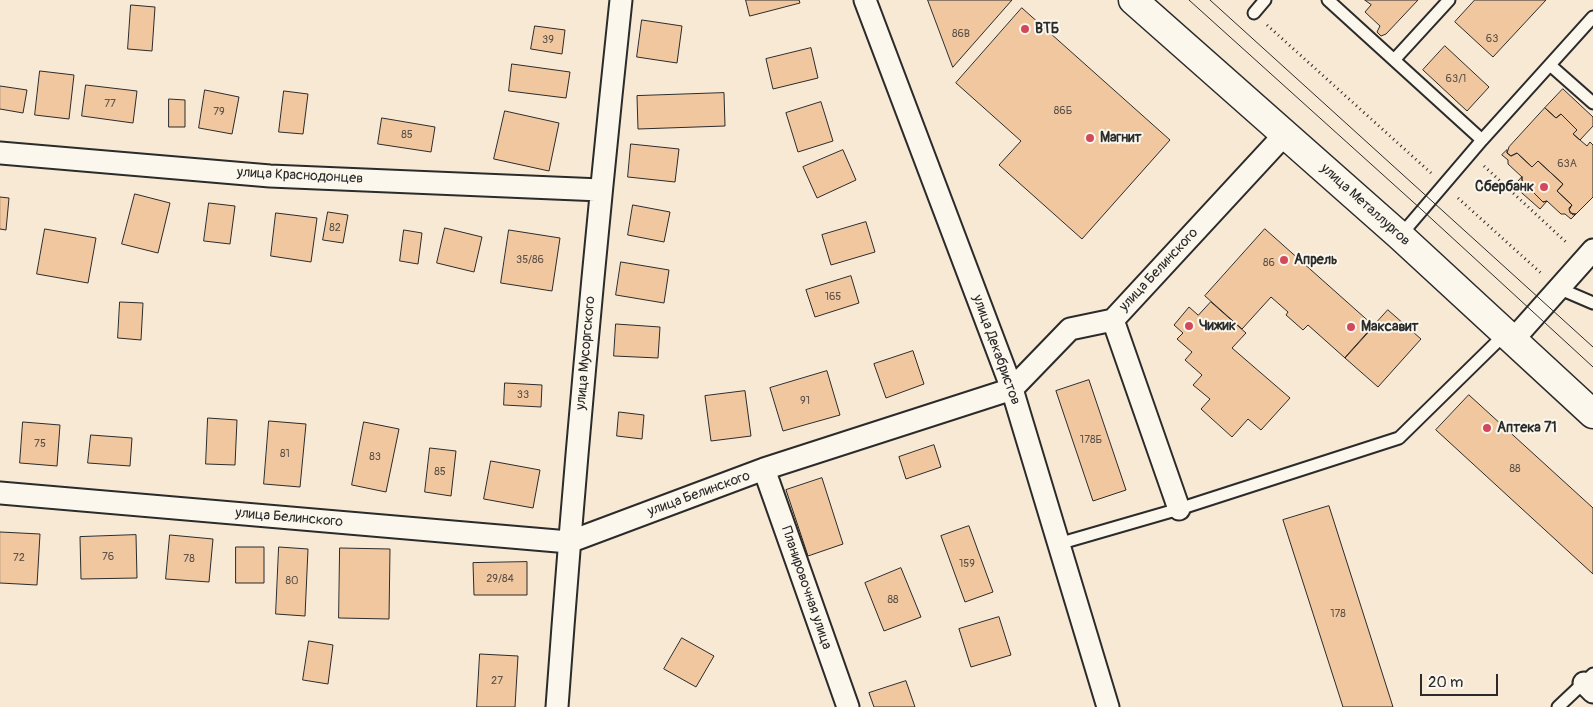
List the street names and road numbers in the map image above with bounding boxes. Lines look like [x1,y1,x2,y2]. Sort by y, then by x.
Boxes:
street label: улица Металлургов [1317,160,1413,250]
street label: улица Краснодонцев [237,164,363,188]
street label: улица Белинского [1116,225,1202,315]
street label: улица Декабристов [968,293,1024,407]
street label: улица Мусоргского [573,295,599,411]
street label: улица Белинского [645,468,753,520]
street label: улица Белинского [235,505,343,531]
street label: Планировочная улица [777,524,835,652]

